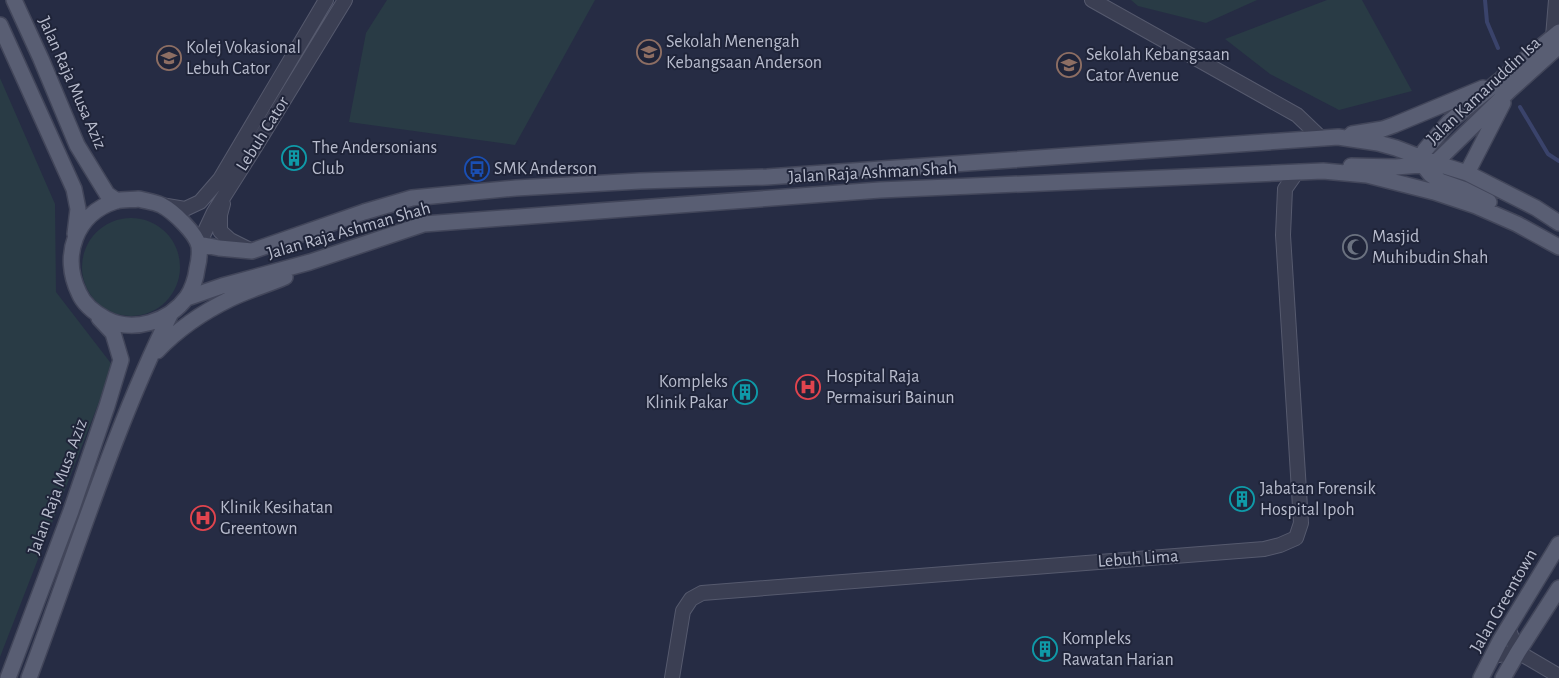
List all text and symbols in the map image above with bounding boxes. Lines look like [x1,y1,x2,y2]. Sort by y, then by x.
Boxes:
street label: Jalan Raja Musa Aziz [35,14,109,152]
place label: Sekolah Menengah Kebangsaan Anderson [666,33,822,72]
street label: Jalan Kamaruddin Isa [1424,34,1544,148]
place label: Kolej Vokasional Lebuh Cator [186,39,301,78]
school or university icon: Sekolah Menengah Kebangsaan Anderson [636,39,662,65]
school or university icon: Kolej Vokasional Lebuh Cator [156,45,182,71]
place label: Sekolah Kebangsaan Cator Avenue [1086,46,1230,85]
school or university icon: Sekolah Kebangsaan Cator Avenue [1056,52,1082,78]
street label: Lebuh Cator [233,93,293,174]
place label: The Andersonians Club [312,139,437,178]
building icon: The Andersonians Club [281,145,307,171]
bus stop icon: SMK Anderson [464,156,490,182]
place label: SMK Anderson [494,160,597,178]
street label: Jalan Raja Ashman Shah [788,160,958,186]
street label: Jalan Raja Ashman Shah [265,199,433,263]
place label: Masjid Muhibudin Shah [1372,228,1488,267]
mosque icon: Masjid Muhibudin Shah [1342,234,1368,260]
place label: Hospital Raja Permaisuri Bainun [826,368,955,407]
place label: Kompleks Klinik Pakar [646,373,728,412]
hospital icon: Hospital Raja Permaisuri Bainun [795,374,821,400]
building icon: Kompleks Klinik Pakar [732,379,758,405]
street label: Jalan Raja Musa Aziz [25,417,91,557]
place label: Jabatan Forensik Hospital Ipoh [1260,480,1376,519]
building icon: Jabatan Forensik Hospital Ipoh [1229,486,1255,512]
place label: Klinik Kesihatan Greentown [220,499,333,538]
hospital icon: Klinik Kesihatan Greentown [190,505,216,531]
street label: Jalan Greentown [1467,546,1541,656]
street label: Lebuh Lima [1097,547,1179,571]
place label: Kompleks Rawatan Harian [1062,630,1174,669]
building icon: Kompleks Rawatan Harian [1032,636,1058,662]

